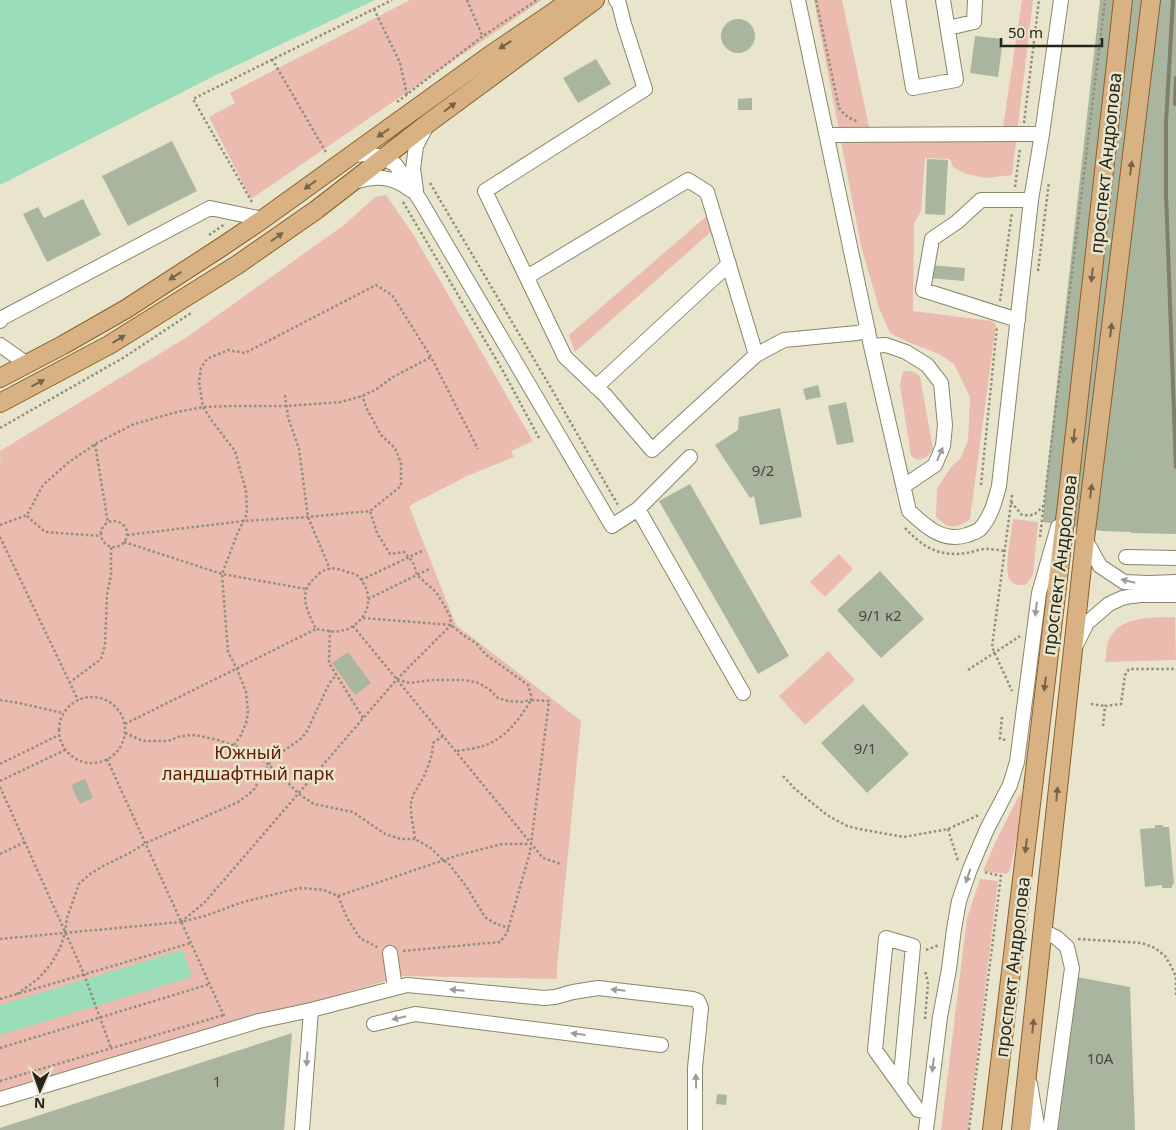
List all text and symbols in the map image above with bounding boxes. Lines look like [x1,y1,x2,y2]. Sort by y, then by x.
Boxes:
scale bar [1001,15,1102,47]
text: 50 m [1008,22,1043,42]
one-way arrow [498,40,511,50]
street label: проспект Андропова [1084,71,1126,255]
one-way arrow [443,102,457,112]
one-way arrow [376,128,390,138]
one-way arrow [1127,160,1135,176]
one-way arrow [303,180,316,190]
one-way arrow [270,232,284,242]
one-way arrow [1088,267,1096,283]
one-way arrow [169,272,182,281]
one-way arrow [1107,321,1115,337]
one-way arrow [113,334,126,343]
one-way arrow [31,379,46,387]
one-way arrow [1070,428,1078,444]
one-way arrow [936,447,944,461]
house number: 9/2 [752,460,774,480]
street label: проспект Андропова [1036,473,1082,657]
one-way arrow [1087,483,1095,499]
one-way arrow [1120,577,1135,585]
one-way arrow [1032,601,1040,617]
house number: 9/1 к2 [858,605,902,625]
one-way arrow [1041,677,1049,693]
house number: 9/1 [854,738,876,758]
park label: Южный ландшафтный парк [162,740,334,785]
one-way arrow [1053,786,1061,802]
one-way arrow [1022,838,1030,854]
one-way arrow [964,869,972,884]
street label: проспект Андропова [989,875,1035,1059]
one-way arrow [449,985,465,993]
one-way arrow [610,986,626,994]
one-way arrow [392,1014,407,1022]
one-way arrow [1029,1017,1037,1033]
one-way arrow [569,1030,585,1038]
house number: 10А [1087,1048,1114,1068]
one-way arrow [303,1051,311,1067]
one-way arrow [929,1058,937,1074]
north arrow [15,1065,65,1115]
house number: 1 [213,1071,221,1091]
one-way arrow [691,1073,699,1089]
text: N [34,1094,46,1113]

